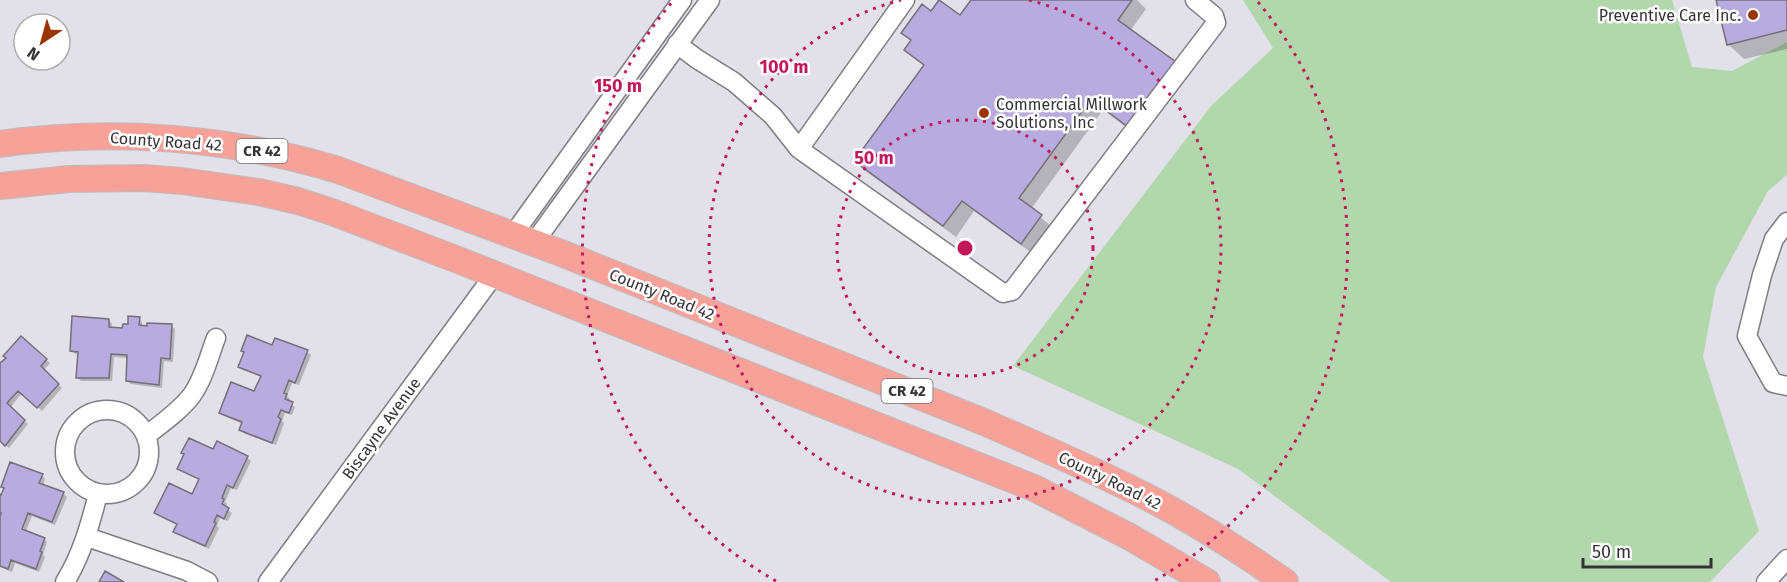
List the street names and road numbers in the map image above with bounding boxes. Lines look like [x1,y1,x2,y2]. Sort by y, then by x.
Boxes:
street label: County Road 42 [110,128,222,155]
road number: CR 42 [236,139,288,163]
street label: County Road 42 [606,265,717,324]
street label: Biscayne Avenue [338,374,425,483]
road number: CR 42 [882,379,932,403]
street label: County Road 42 [1055,447,1164,514]

